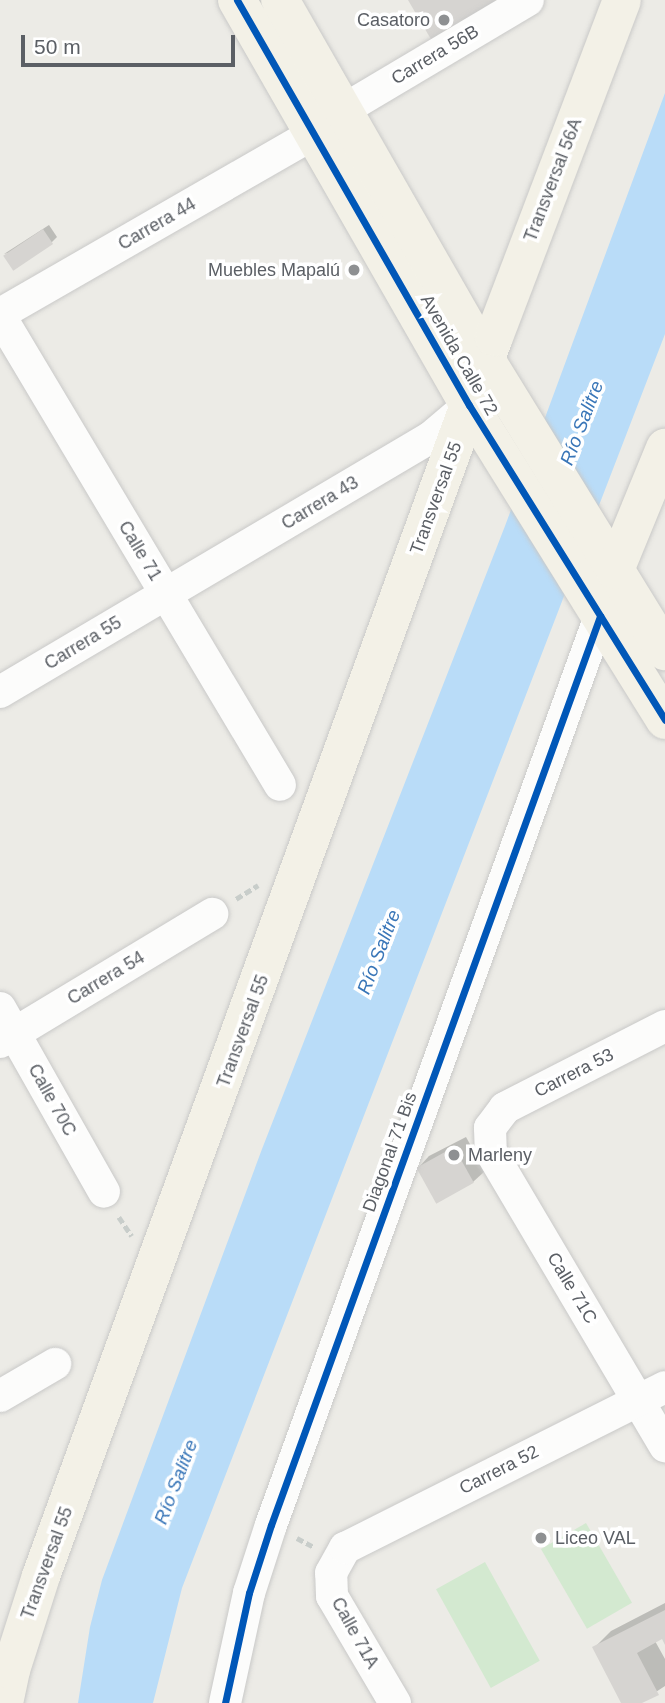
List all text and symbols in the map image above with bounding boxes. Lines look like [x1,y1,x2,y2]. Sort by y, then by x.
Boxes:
place label: Casatoro [357,9,430,31]
marker: Casatoro [436,12,452,28]
street label: Carrera 56B [387,20,483,90]
scale bar [24,21,238,65]
text: 50 m [34,35,81,58]
street label: Transversal 56A [520,115,586,245]
street label: Carrera 44 [114,193,200,255]
place label: Muebles Mapalú [208,259,340,281]
marker: Muebles Mapalú [346,262,362,278]
street label: Avenida Calle 72 [416,291,502,419]
water label: Río Salitre [555,378,609,468]
street label: Transversal 55 [406,439,466,557]
street label: Carrera 43 [278,472,362,534]
street label: Calle 71 [114,517,166,585]
street label: Carrera 55 [41,612,125,674]
water label: Río Salitre [352,907,406,997]
street label: Carrera 54 [64,947,148,1009]
street label: Transversal 55 [213,972,273,1090]
street label: Carrera 53 [531,1044,617,1102]
street label: Calle 70C [23,1060,81,1140]
street label: Diagonal 71 Bis [358,1089,422,1215]
place label: Marleny [468,1144,532,1166]
marker: Marleny [446,1147,462,1163]
street label: Calle 71C [542,1249,602,1327]
water label: Río Salitre [149,1437,203,1527]
street label: Carrera 52 [456,1441,542,1499]
street label: Transversal 55 [17,1504,77,1622]
place label: Liceo VAL [555,1527,636,1549]
marker: Liceo VAL [533,1530,549,1546]
street label: Calle 71A [327,1594,383,1672]

